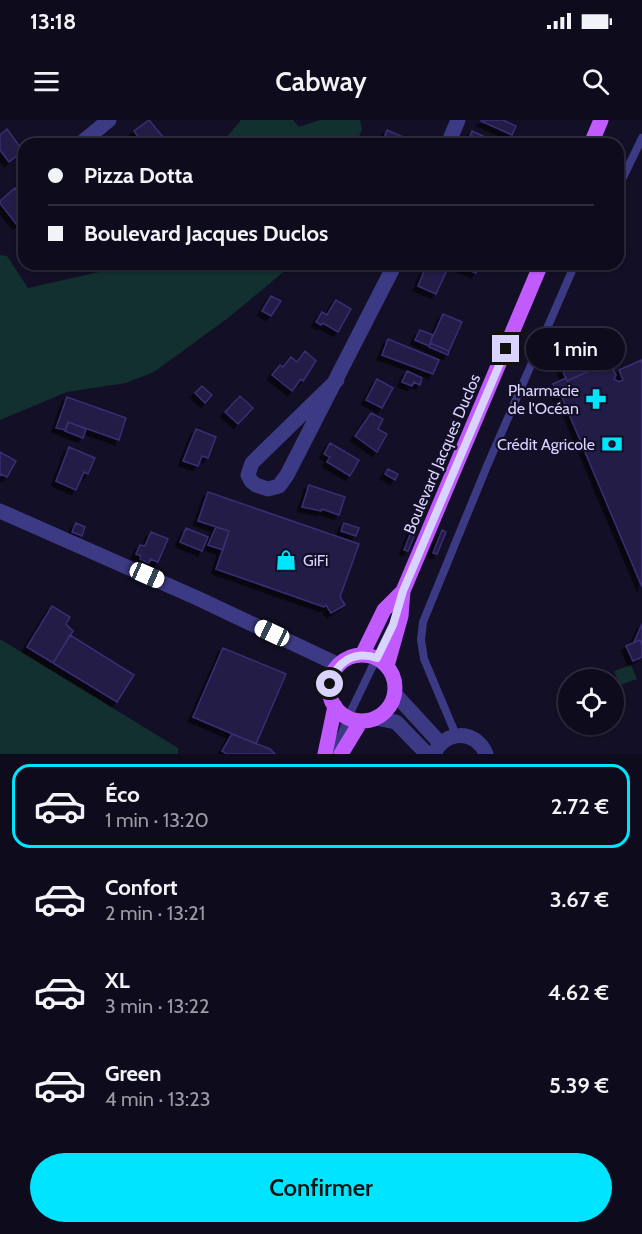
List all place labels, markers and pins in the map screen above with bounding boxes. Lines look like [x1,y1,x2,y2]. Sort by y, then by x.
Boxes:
place label: Pharmacie de l'Océan [508,381,579,418]
pharmacy icon: Pharmacie de l'Océan [584,387,608,411]
bank icon: Crédit Agricole [600,432,624,456]
place label: Crédit Agricole [497,435,595,454]
shop icon: GiFi [274,548,298,572]
place label: GiFi [303,551,328,570]

